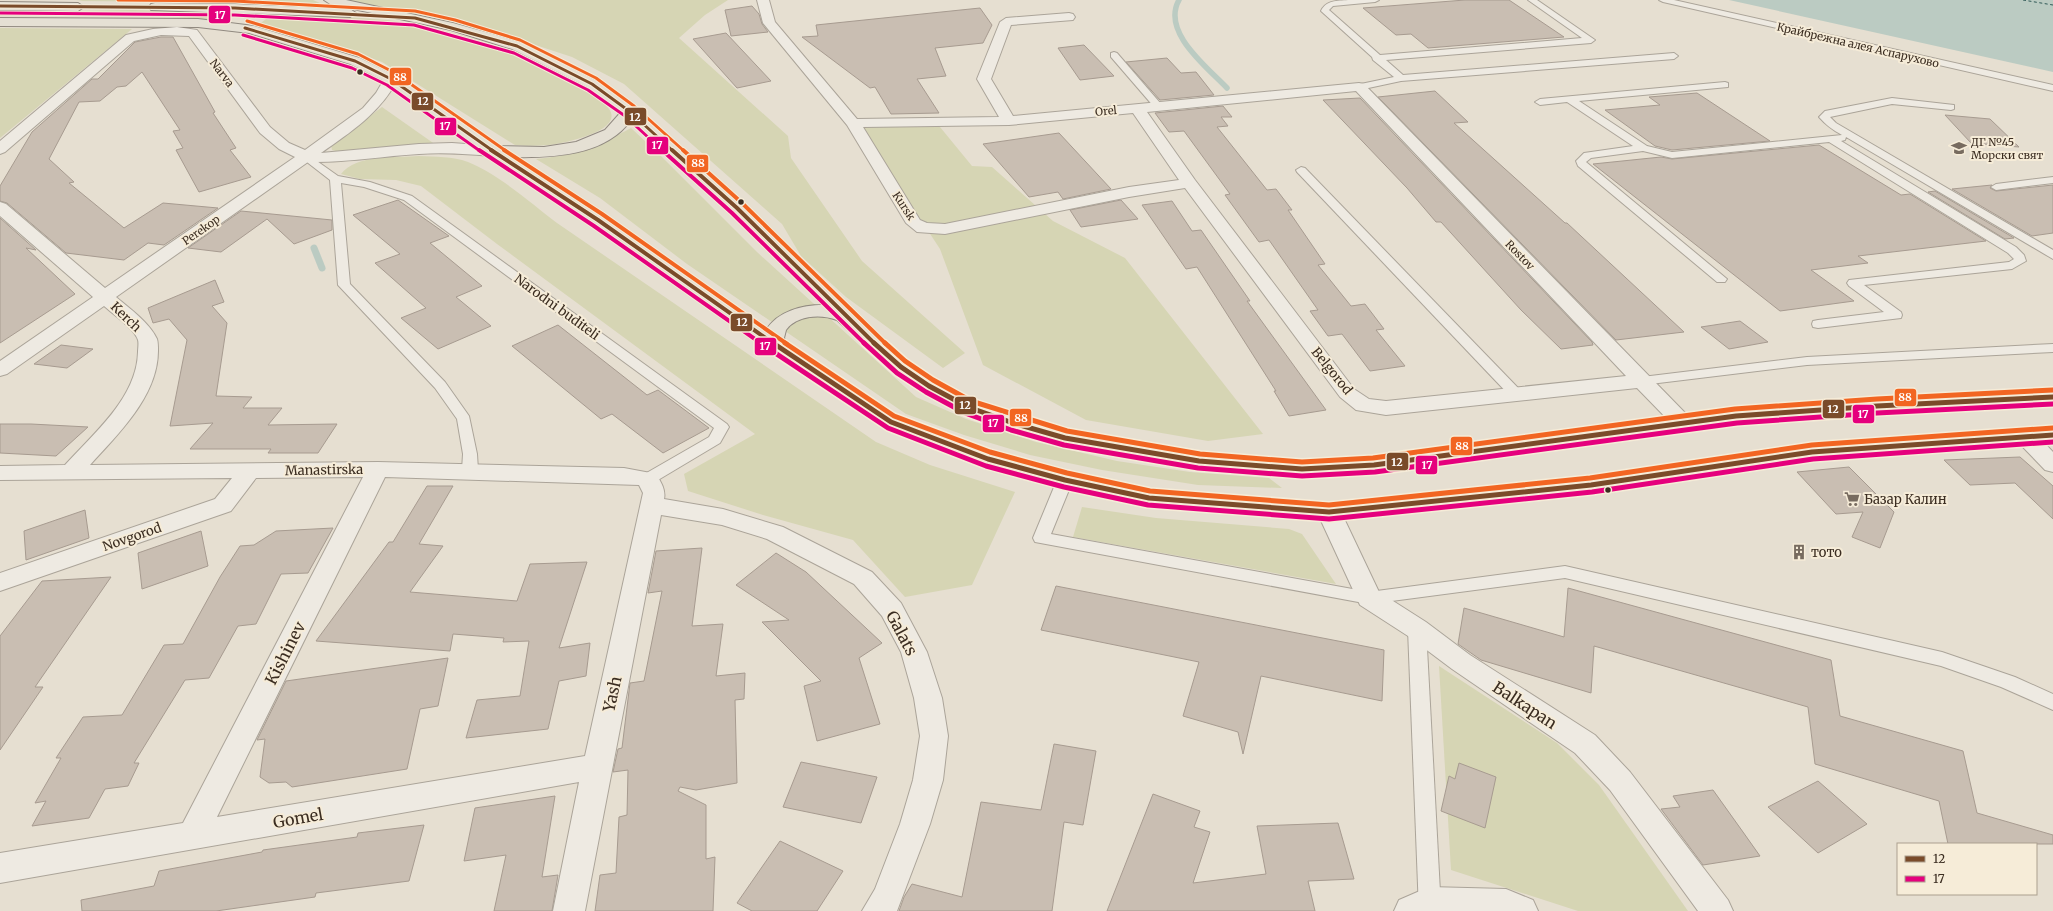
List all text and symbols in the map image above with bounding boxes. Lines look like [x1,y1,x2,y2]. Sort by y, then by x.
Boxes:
line badge: 17 [208,5,231,24]
text: 17 [214,8,226,22]
street label: Крайбрежна алея Аспарухово [1776,19,1941,71]
street label: Narva [207,56,237,90]
unlabelled marker [355,67,365,77]
line badge: 88 [389,67,412,86]
text: 88 [393,70,407,84]
line badge: 12 [411,92,434,111]
text: 12 [417,94,429,108]
street label: Orel [1094,103,1118,119]
line badge: 12 [624,107,647,126]
text: 12 [629,110,641,124]
line badge: 17 [434,117,457,136]
text: 17 [439,119,451,133]
place label: ДГ №45 Морски свят [1971,135,2044,162]
line badge: 17 [646,136,669,155]
text: 17 [651,138,663,152]
school or university icon: ДГ №45 Морски свят [1950,139,1968,157]
line badge: 88 [686,154,709,173]
text: 88 [691,156,705,170]
street label: Kursk [890,189,918,223]
unlabelled marker [736,197,746,207]
street label: Perekop [179,212,223,248]
street label: Rostov [1502,237,1538,273]
street label: Narodni buditeli [511,270,603,344]
street label: Kerch [107,298,145,336]
line badge: 12 [730,313,753,332]
text: 12 [736,315,748,329]
line badge: 17 [754,337,777,356]
text: 17 [759,339,771,353]
street label: Belgorod [1308,344,1356,398]
line badge: 88 [1894,388,1917,407]
text: 88 [1898,390,1912,404]
line badge: 12 [954,396,977,415]
text: 12 [959,398,971,412]
line badge: 12 [1822,399,1845,419]
text: 12 [1827,402,1839,416]
line badge: 17 [1852,404,1875,424]
text: 17 [1857,407,1869,421]
line badge: 88 [1009,408,1032,427]
text: 88 [1014,411,1028,425]
line badge: 17 [982,414,1005,433]
text: 17 [987,416,999,430]
line badge: 88 [1450,436,1473,456]
text: 88 [1455,439,1469,453]
line badge: 12 [1386,452,1409,471]
text: 12 [1391,455,1403,469]
line badge: 17 [1415,455,1438,475]
text: 17 [1421,458,1433,472]
street label: Manastirska [285,461,363,479]
unlabelled marker [1603,485,1613,495]
supermarket icon: Базар Калин [1843,490,1861,508]
place label: Базар Калин [1864,491,1947,508]
street label: Novgorod [100,519,164,555]
building icon: тото [1790,543,1808,561]
place label: тото [1811,544,1842,561]
street label: Galats [882,607,922,659]
street label: Kishinev [261,617,310,688]
street label: Yash [598,674,626,715]
street label: Balkapan [1489,677,1561,733]
street label: Gomel [271,804,325,832]
legend [1897,843,2037,895]
text: 12 [1933,851,1945,866]
text: 17 [1933,871,1945,886]

